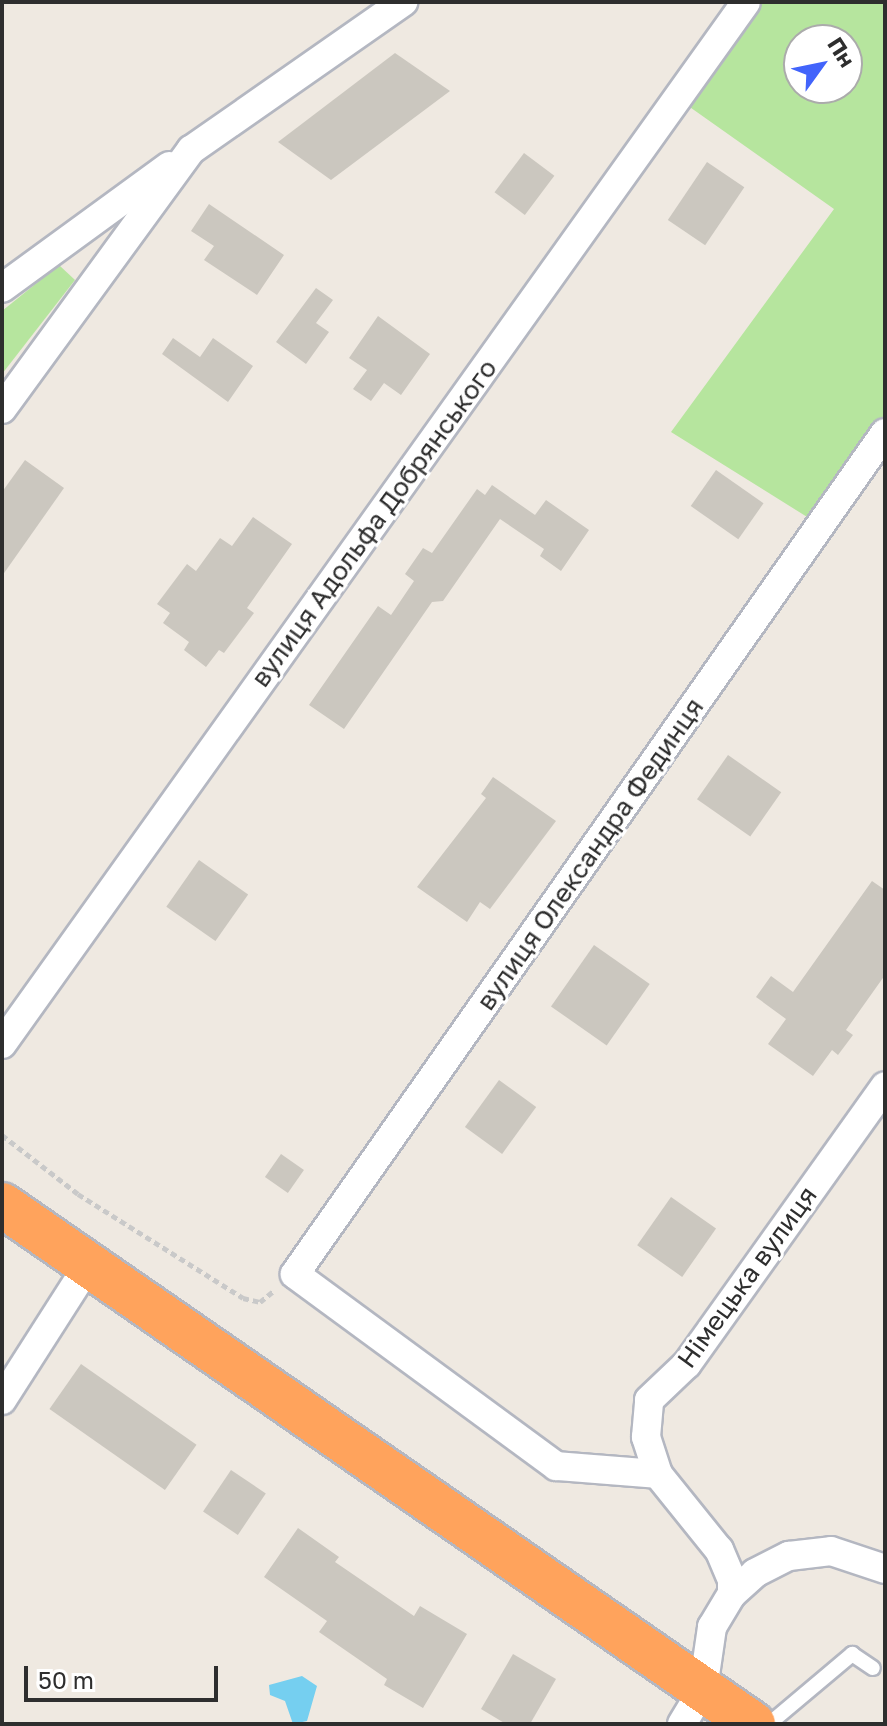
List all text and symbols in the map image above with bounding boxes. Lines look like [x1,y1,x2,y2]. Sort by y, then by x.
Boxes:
north arrow [783,24,863,104]
text: Пн [822,32,861,72]
street label: вулиця Адольфа Добрянського [245,353,503,693]
street label: вулиця Олександра Фединця [470,692,710,1016]
street label: Німецька вулиця [671,1180,823,1374]
scale bar [28,1650,222,1700]
text: 50 m [38,1665,94,1694]

